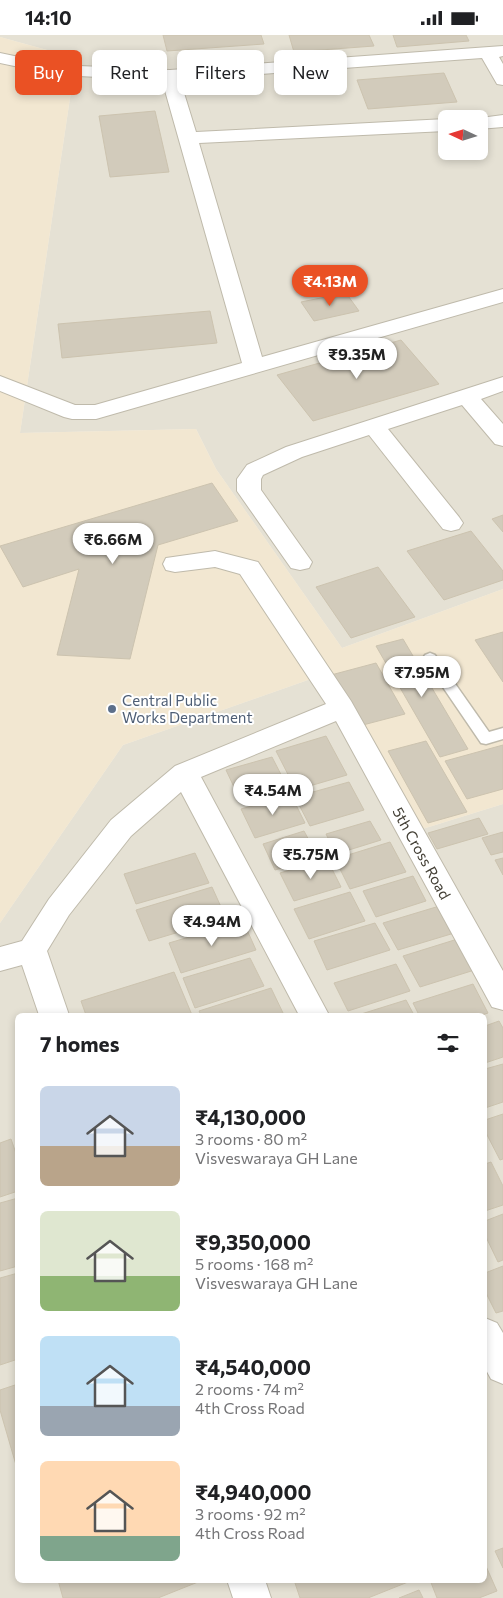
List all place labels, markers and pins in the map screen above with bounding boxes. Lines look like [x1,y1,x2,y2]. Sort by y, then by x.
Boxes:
pin: ₹4.13M [289,265,371,307]
pin: ₹9.35M [316,337,398,380]
pin: ₹6.66M [72,523,154,565]
pin: ₹7.95M [381,655,463,698]
place label: Central Public Works Department [122,691,253,726]
marker: Central Public Works Department [106,703,118,715]
pin: ₹4.54M [232,773,314,816]
pin: ₹5.75M [270,837,352,880]
pin: ₹4.94M [171,905,253,947]

